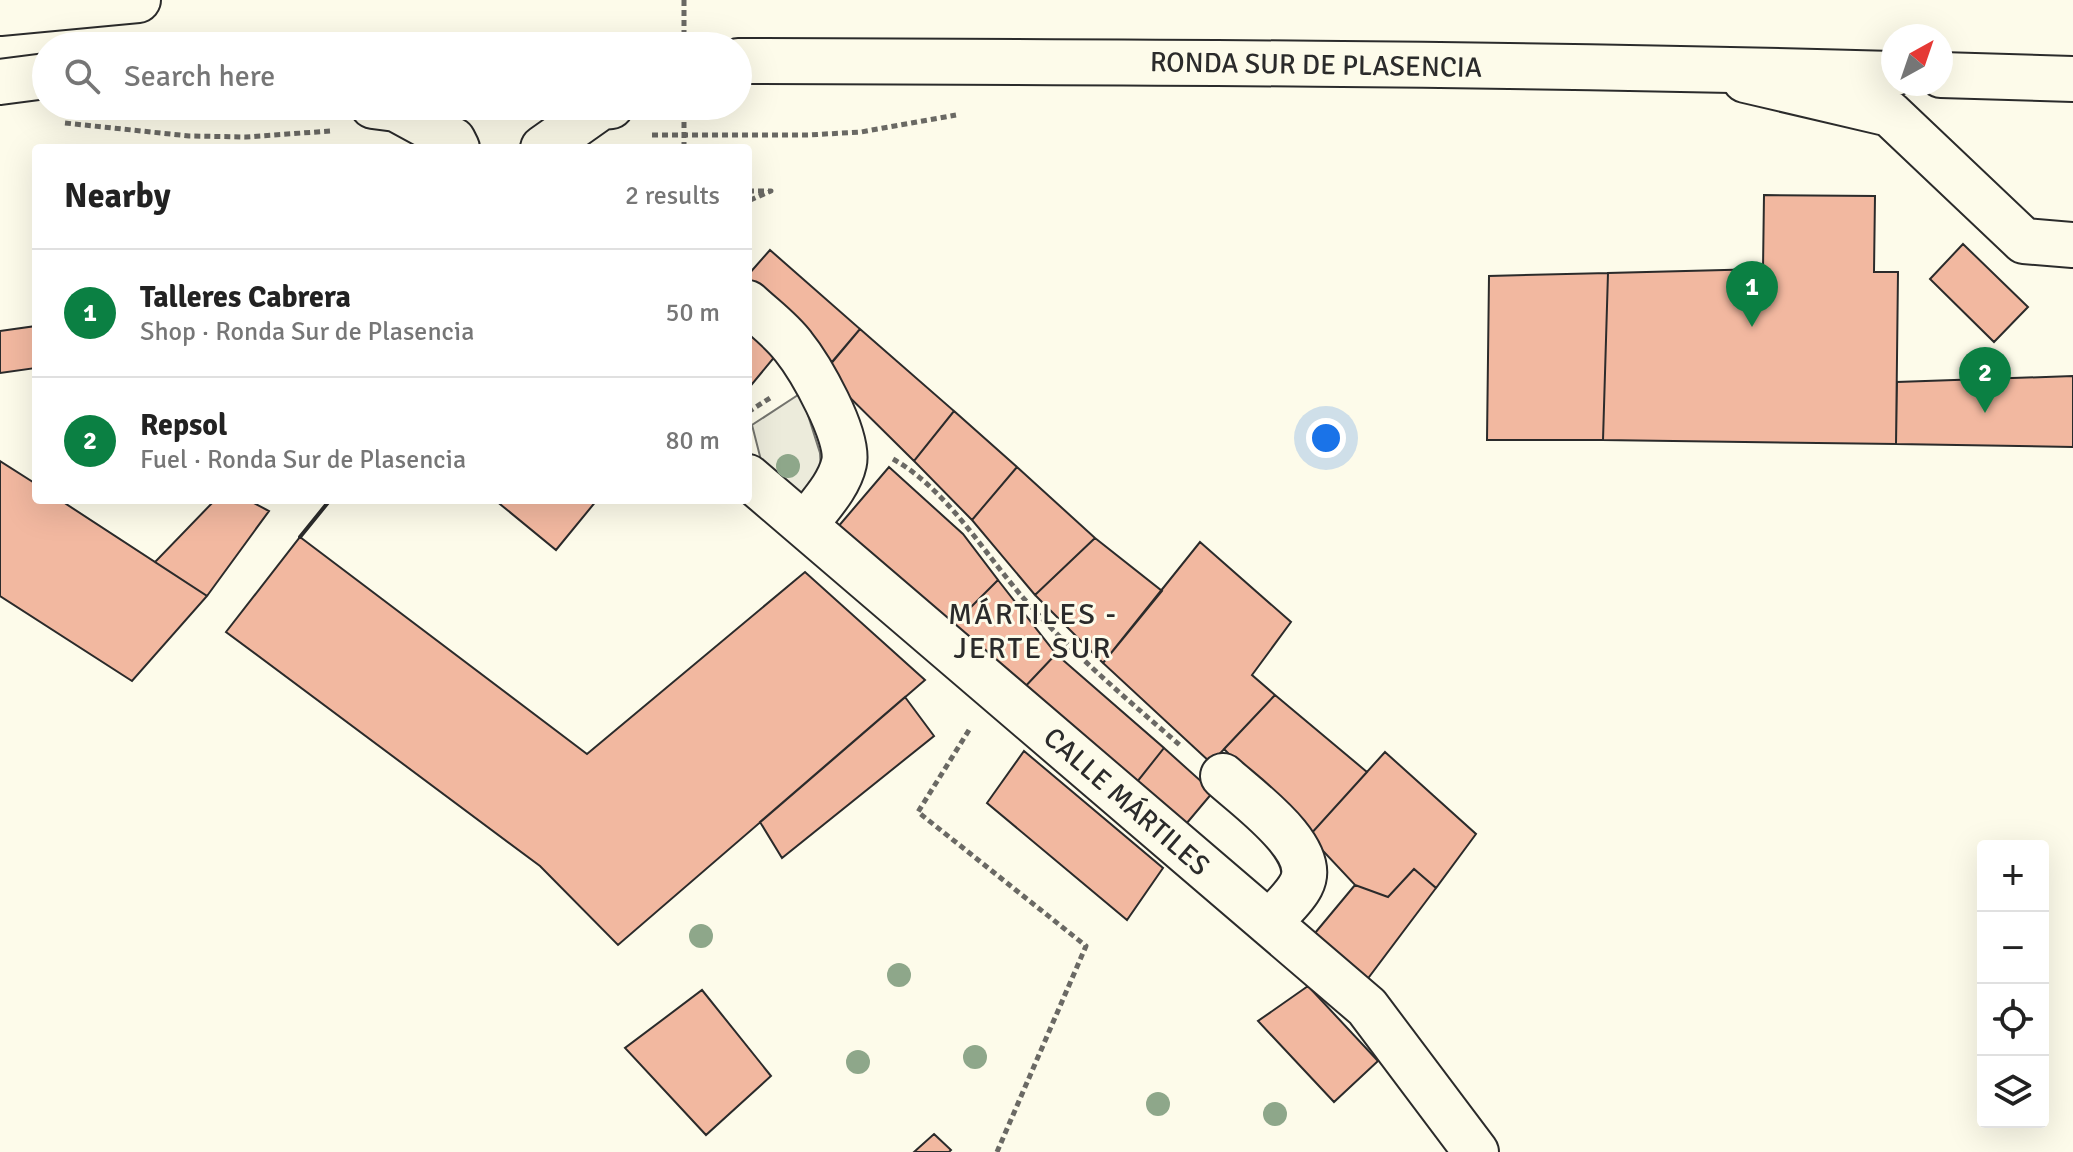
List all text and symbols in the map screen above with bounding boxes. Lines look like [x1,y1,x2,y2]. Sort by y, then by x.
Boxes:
north arrow [1881,24,1953,96]
search box [32,32,752,120]
street label: RONDA SUR DE PLASENCIA [1150,45,1482,85]
icon: search [60,54,104,98]
text: Search here [124,58,275,95]
text: Nearby [64,175,171,217]
text: 2 results [625,180,720,212]
pin: 1 [1726,261,1778,327]
text: Talleres Cabrera [140,279,351,316]
text: 1 [83,297,97,329]
text: 50 m [665,297,720,329]
text: Shop · Ronda Sur de Plasencia [140,316,474,348]
pin: 2 [1959,347,2011,413]
text: Repsol [140,407,227,444]
your location [1306,418,1346,458]
text: 2 [83,425,97,457]
text: 80 m [665,425,720,457]
text: Fuel · Ronda Sur de Plasencia [140,444,466,476]
district label: MÁRTILES - JERTE SUR [948,596,1118,667]
street label: CALLE MÁRTILES [1036,720,1216,883]
map controls [1977,840,2049,1128]
button: + [1977,840,2049,912]
button: − [1977,912,2049,984]
button: locate [1977,984,2049,1056]
button: layers [1977,1056,2049,1128]

